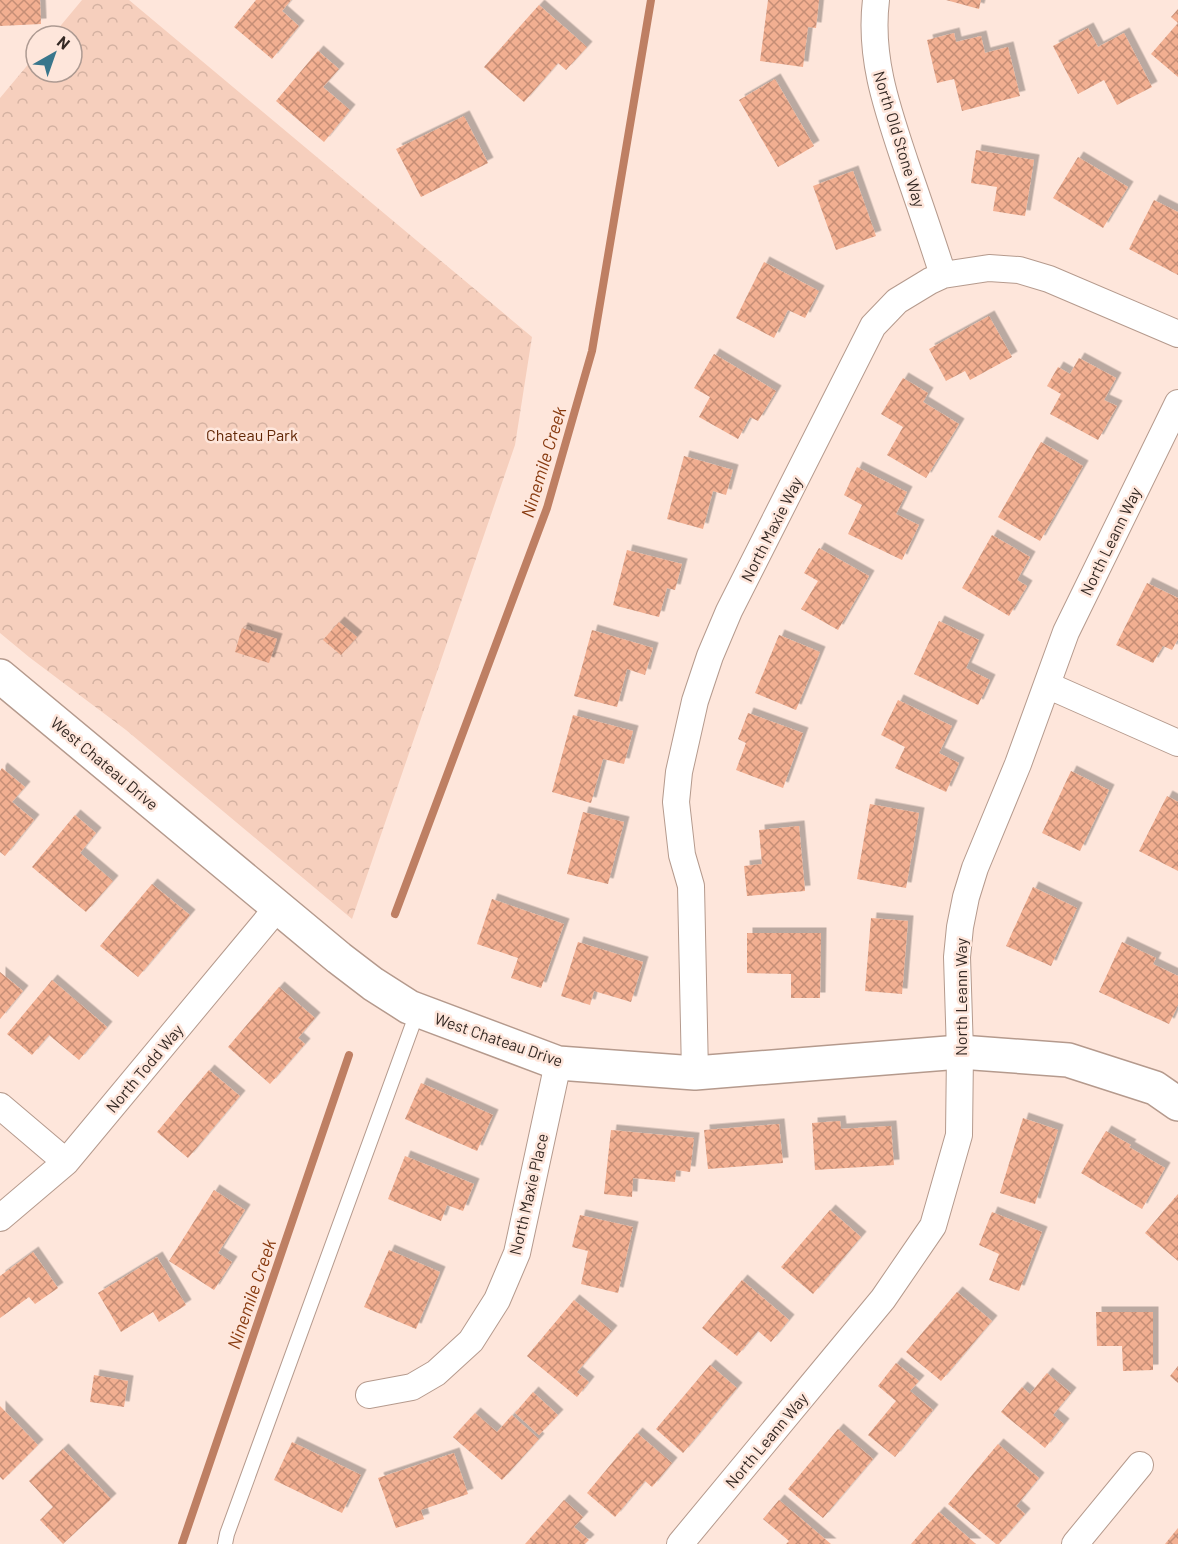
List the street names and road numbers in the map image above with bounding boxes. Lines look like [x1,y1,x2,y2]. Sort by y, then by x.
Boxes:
street label: North Old Stone Way [870,69,930,210]
street label: North Maxie Way [736,473,806,585]
street label: North Leann Way [1076,483,1145,598]
street label: West Chateau Drive [47,713,163,813]
street label: North Leann Way [951,937,970,1056]
street label: West Chateau Drive [432,1008,566,1070]
street label: North Todd Way [102,1020,187,1116]
street label: North Maxie Place [505,1131,551,1257]
street label: North Leann Way [721,1388,812,1491]

